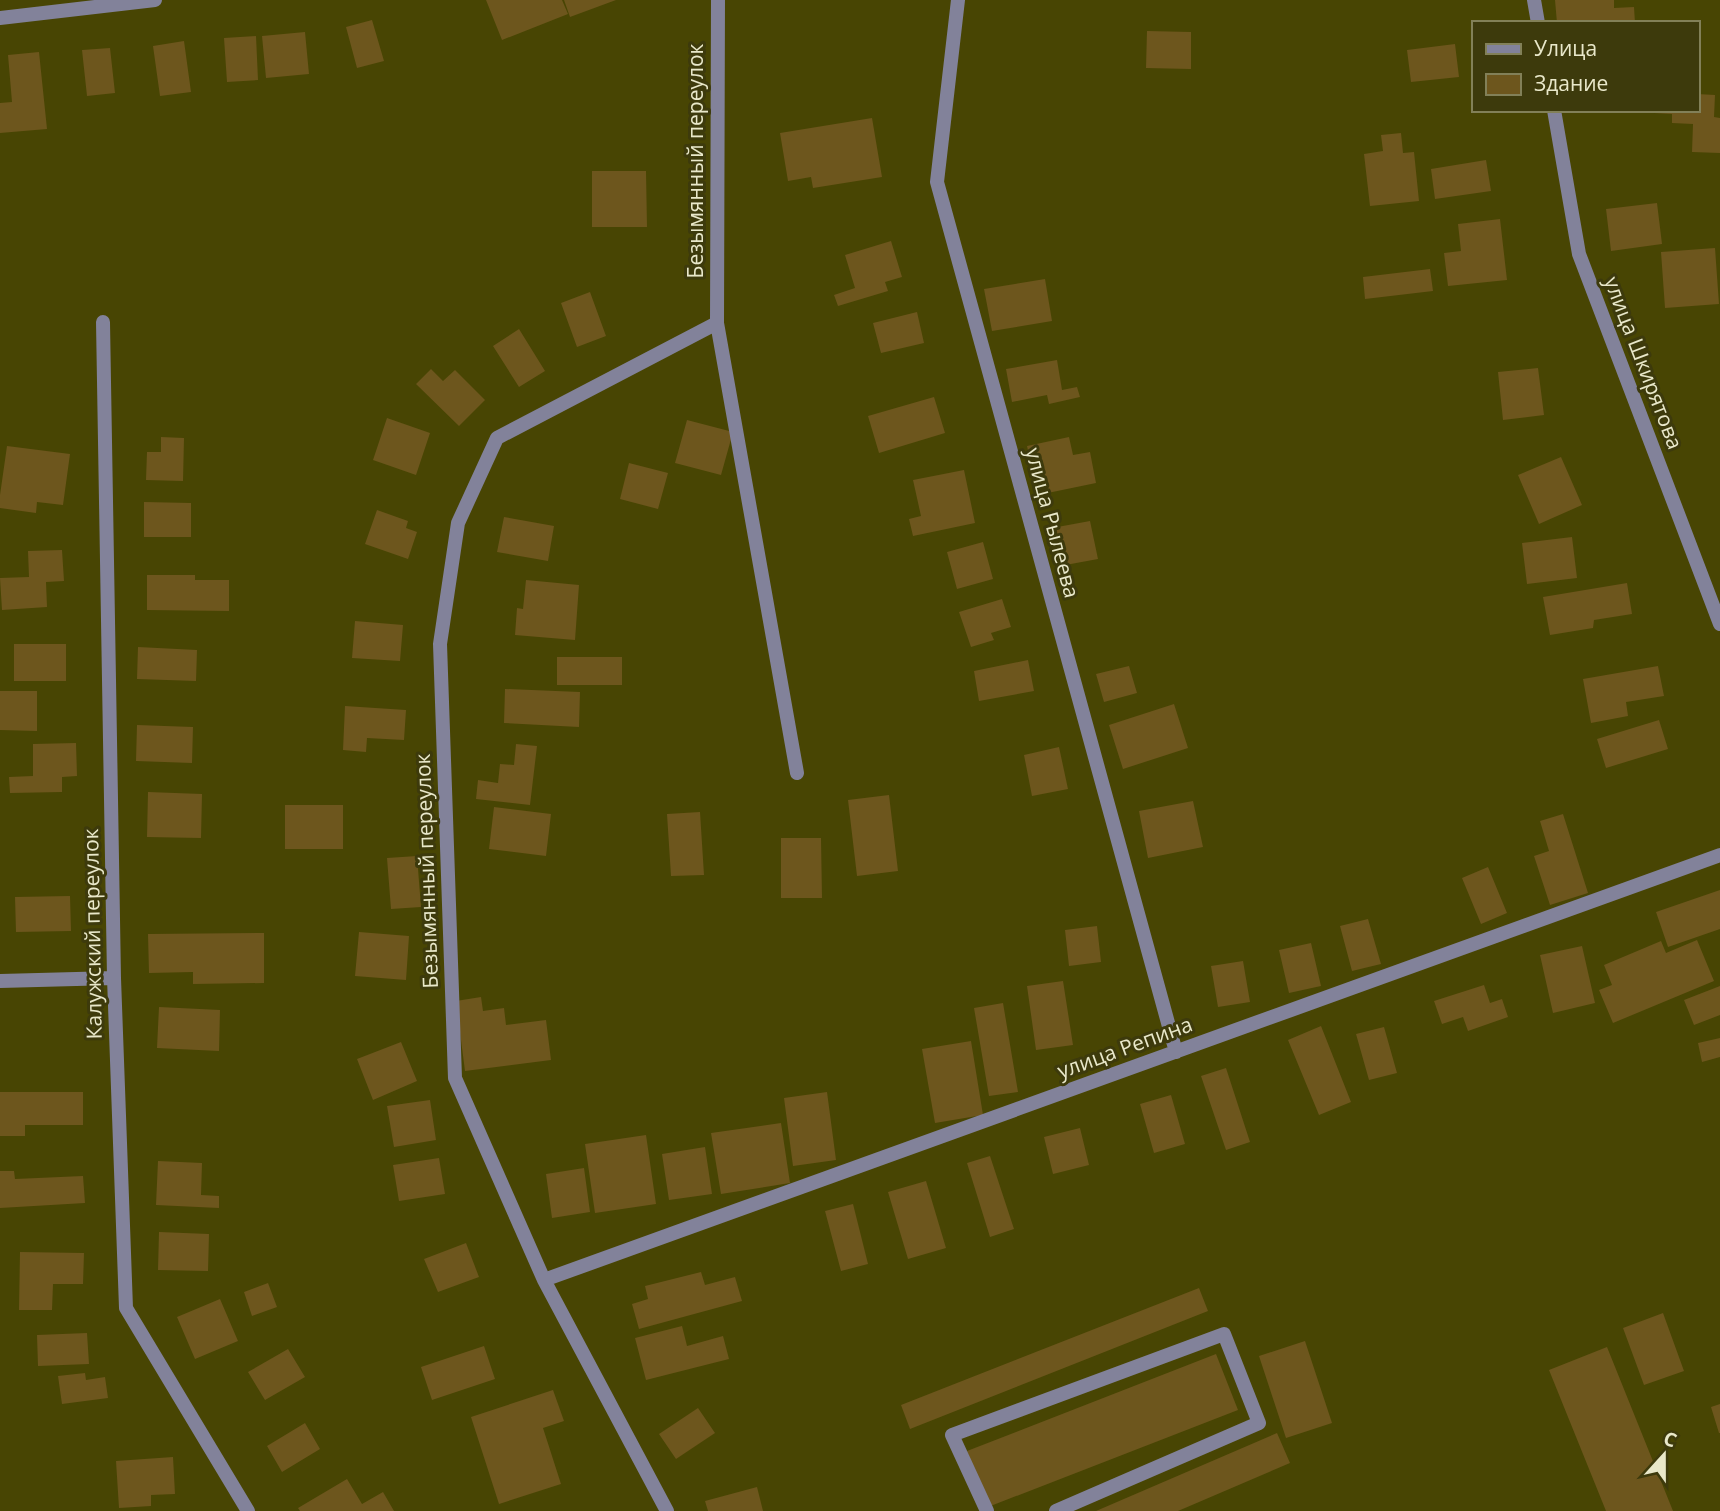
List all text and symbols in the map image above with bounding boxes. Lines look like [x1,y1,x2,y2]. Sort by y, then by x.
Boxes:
legend [1472,21,1699,112]
text: Улица [1534,34,1597,62]
street label: Безымянный переулок [681,43,709,278]
text: Здание [1534,69,1608,97]
street label: улица Шкирятова [1598,272,1690,453]
street label: улица Рылеева [1019,445,1086,601]
street label: Безымянный переулок [408,753,444,989]
street label: Калужский переулок [76,828,108,1040]
street label: улица Репина [1053,1010,1196,1084]
north arrow [1629,1420,1699,1490]
text: С [1660,1425,1680,1453]

